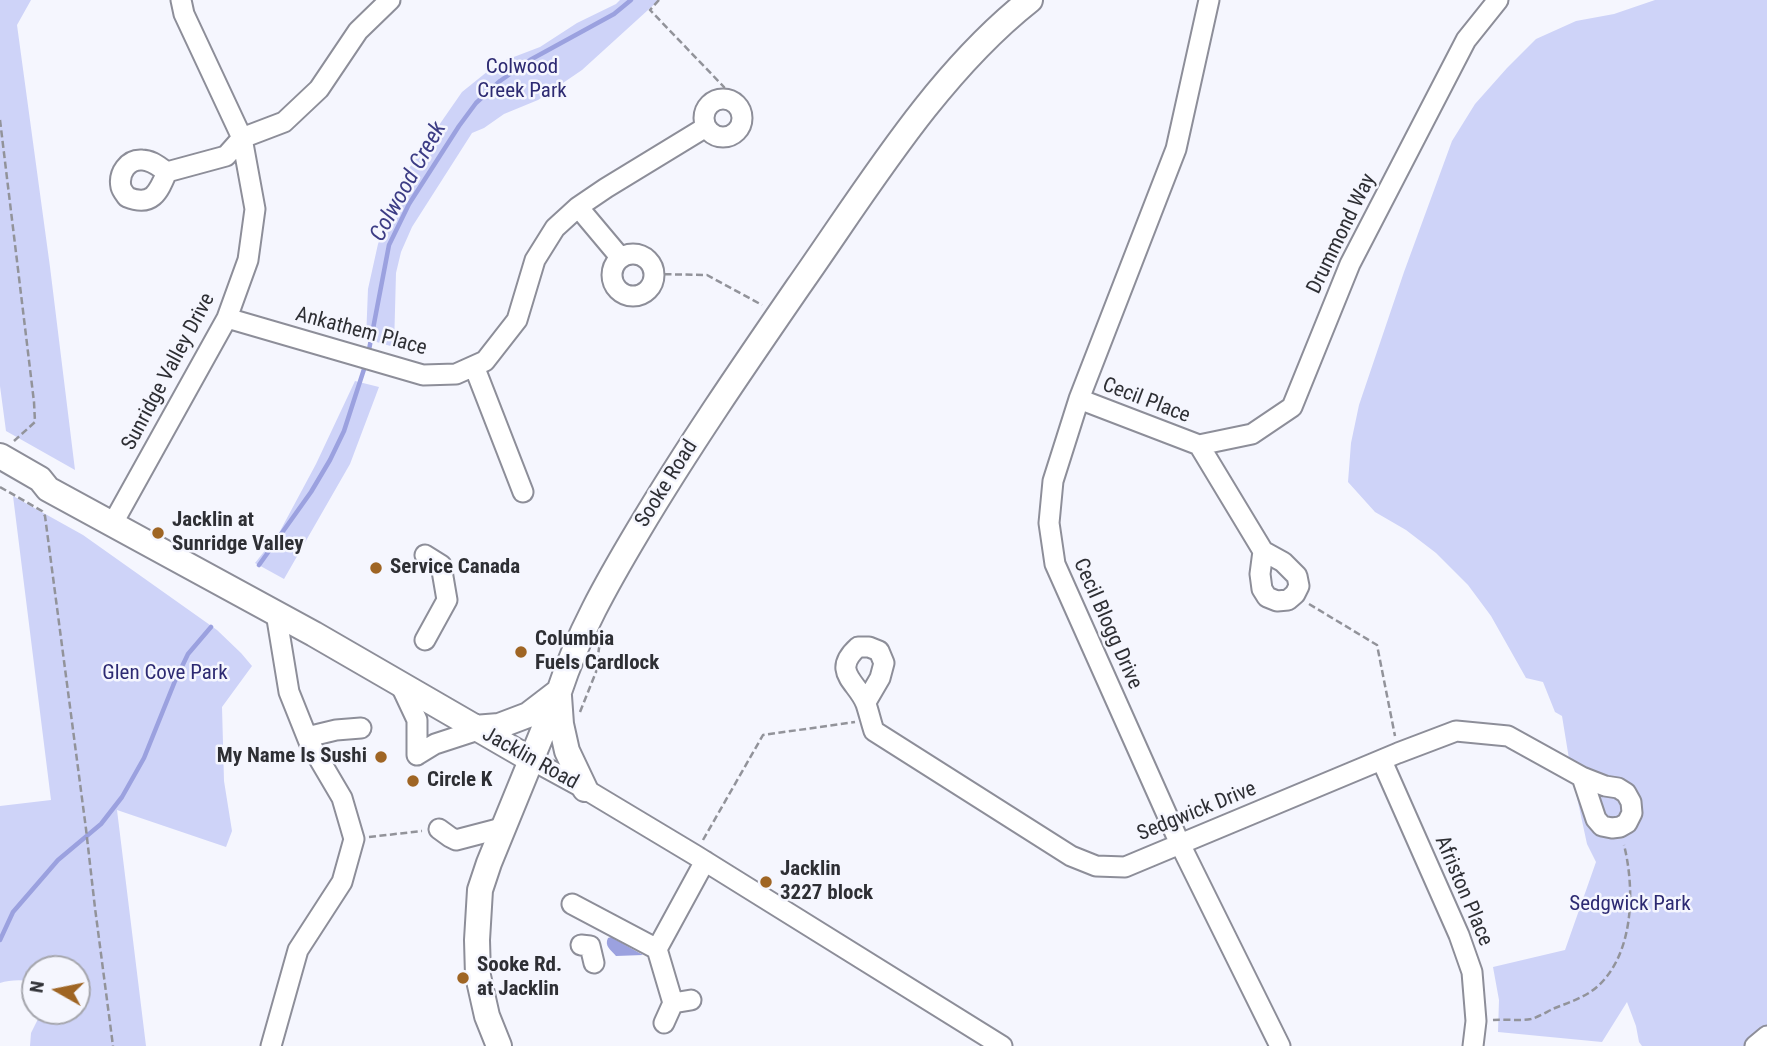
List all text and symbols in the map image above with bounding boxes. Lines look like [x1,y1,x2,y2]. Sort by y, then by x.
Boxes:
park label: Colwood Creek Park [477,55,567,105]
water label: Colwood Creek [365,117,453,247]
street label: Drummond Way [1302,170,1382,298]
street label: Sunridge Valley Drive [117,289,221,455]
street label: Ankathem Place [293,302,429,362]
street label: Cecil Place [1099,373,1193,429]
street label: Sooke Road [630,436,704,532]
place label: Jacklin at Sunridge Valley [172,508,304,558]
marker: Jacklin at Sunridge Valley [150,525,166,541]
place label: Service Canada [390,555,520,581]
street label: Cecil Blogg Drive [1067,555,1147,693]
marker: Service Canada [368,560,384,576]
place label: Columbia Fuels Cardlock [535,627,659,677]
marker: Columbia Fuels Cardlock [513,644,529,660]
park label: Glen Cove Park [102,661,228,687]
street label: Jacklin Road [477,722,583,796]
place label: My Name Is Sushi [217,744,367,770]
marker: My Name Is Sushi [373,749,389,765]
place label: Circle K [427,768,492,794]
marker: Circle K [405,773,421,789]
street label: Sedgwick Drive [1134,777,1260,847]
street label: Afriston Place [1429,832,1497,950]
place label: Jacklin 3227 block [780,857,873,907]
marker: Jacklin 3227 block [758,874,774,890]
park label: Sedgwick Park [1569,892,1691,918]
place label: Sooke Rd. at Jacklin [477,953,562,1003]
north arrow [21,955,91,1025]
marker: Sooke Rd. at Jacklin [455,970,471,986]
text: N [24,979,49,995]

